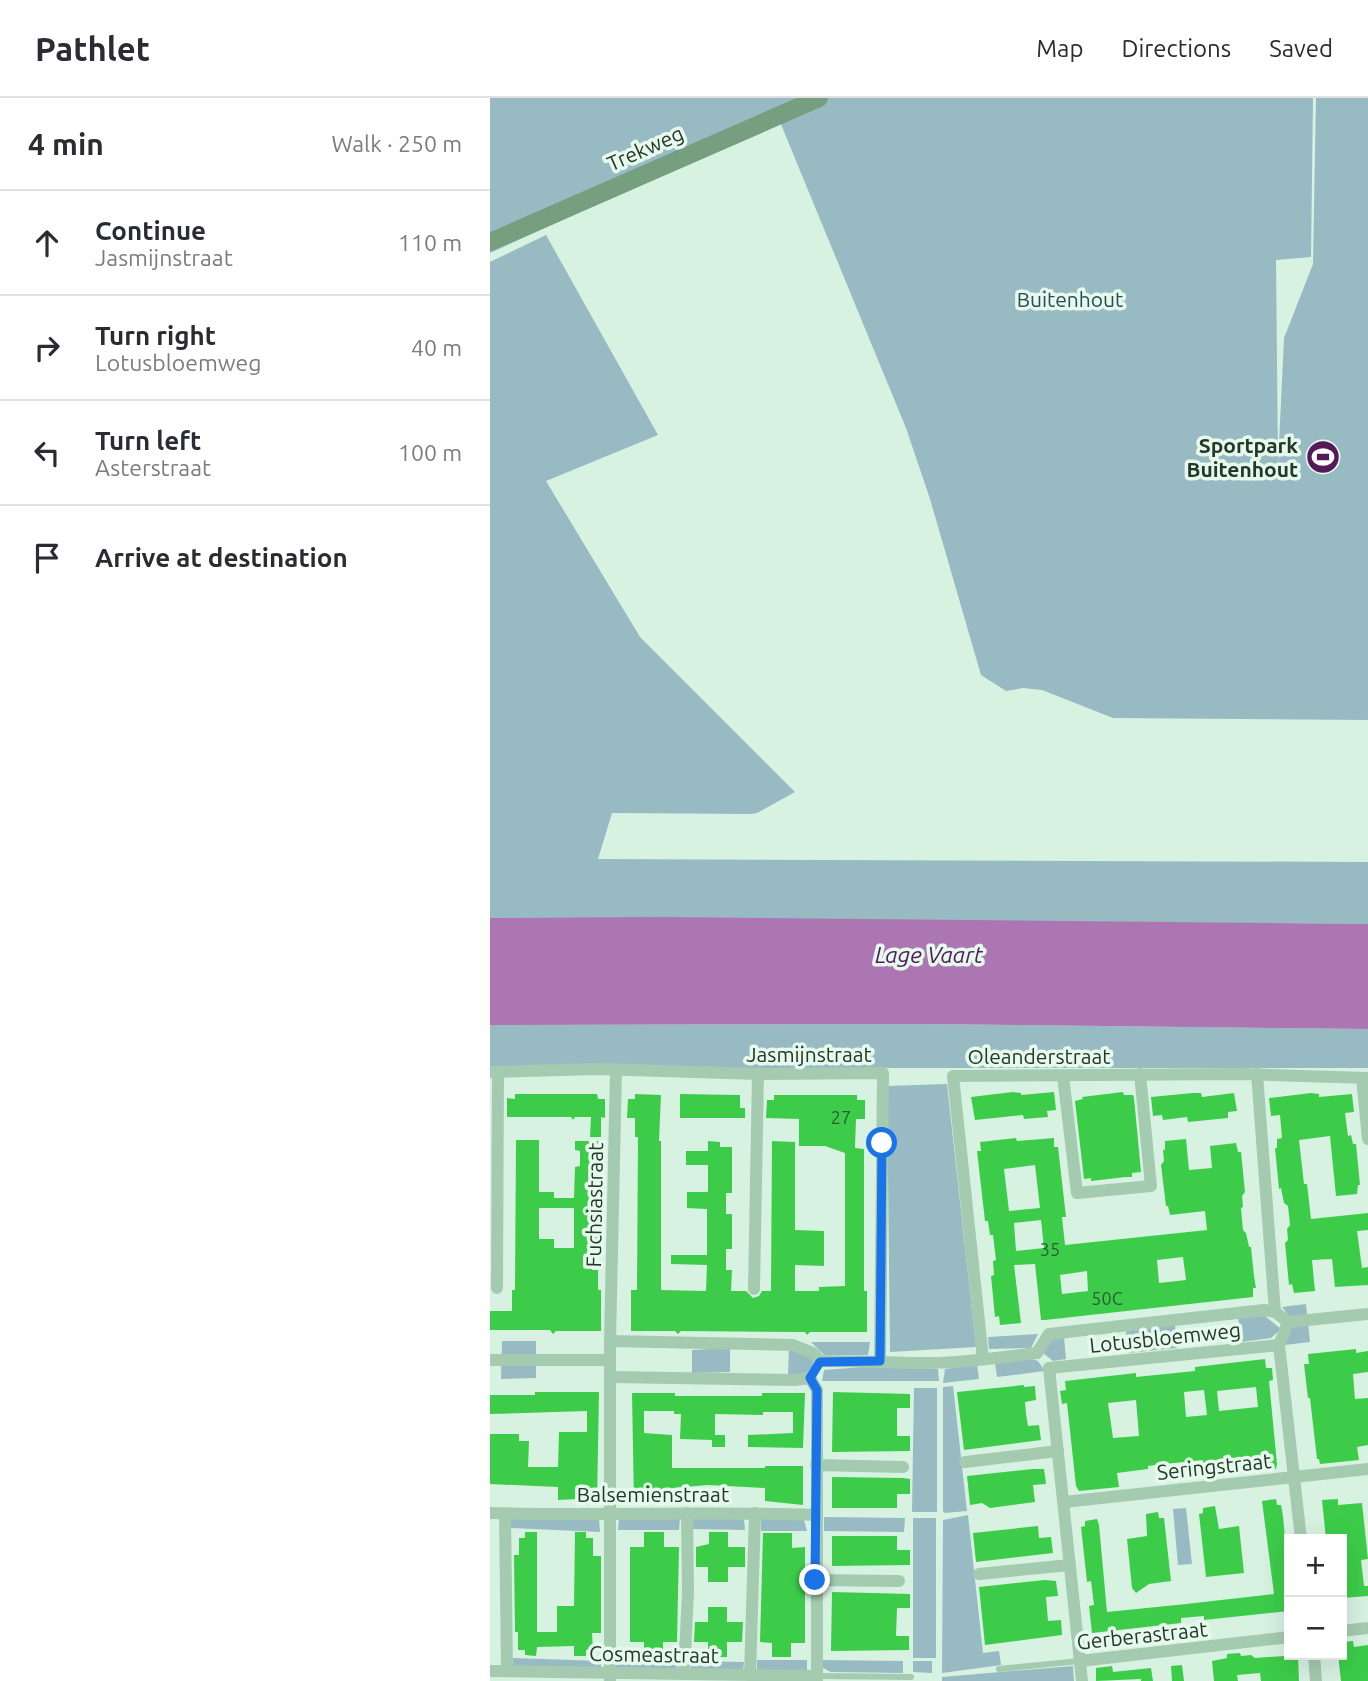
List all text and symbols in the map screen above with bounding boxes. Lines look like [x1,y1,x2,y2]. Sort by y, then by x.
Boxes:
text: Pathlet [35,30,150,67]
text: Map [1036,35,1083,62]
text: Directions [1121,35,1231,62]
text: Saved [1269,35,1333,62]
street label: Trekweg [603,121,687,175]
text: 4 min [28,127,104,161]
text: Walk · 250 m [331,131,462,156]
text: Continue [95,216,206,245]
icon: ahead [28,224,66,262]
text: 110 m [398,230,462,255]
text: Jasmijnstraat [95,245,233,270]
park label: Buitenhout [1017,287,1123,311]
text: Turn right [95,321,216,350]
icon: right [28,329,66,367]
text: 40 m [411,335,462,360]
text: Lotusbloemweg [95,350,262,375]
text: Turn left [95,426,201,455]
place label: Sportpark Buitenhout [1187,433,1298,481]
icon: left [28,434,66,472]
sports icon: Sportpark Buitenhout [1304,438,1342,476]
text: 100 m [398,440,462,465]
text: Asterstraat [95,455,211,480]
icon: arrive [28,539,66,577]
text: Arrive at destination [95,543,348,572]
water label: Lage Vaart [875,942,984,967]
street label: Jasmijnstraat [746,1042,872,1066]
street label: Oleanderstraat [967,1044,1111,1068]
house number: 27 [831,1107,851,1127]
route start [866,1127,897,1158]
street label: Fuchsiastraat [581,1142,607,1268]
house number: 35 [1040,1239,1060,1259]
house number: 50C [1091,1288,1123,1308]
street label: Lotusbloemweg [1088,1317,1242,1357]
street label: Seringstraat [1156,1448,1272,1484]
street label: Balsemienstraat [577,1482,729,1506]
map controls [1284,1534,1347,1660]
button: + [1284,1534,1347,1597]
route end [799,1564,830,1595]
button: − [1284,1597,1347,1660]
street label: Gerberastraat [1075,1616,1209,1654]
street label: Cosmeastraat [589,1641,719,1667]

